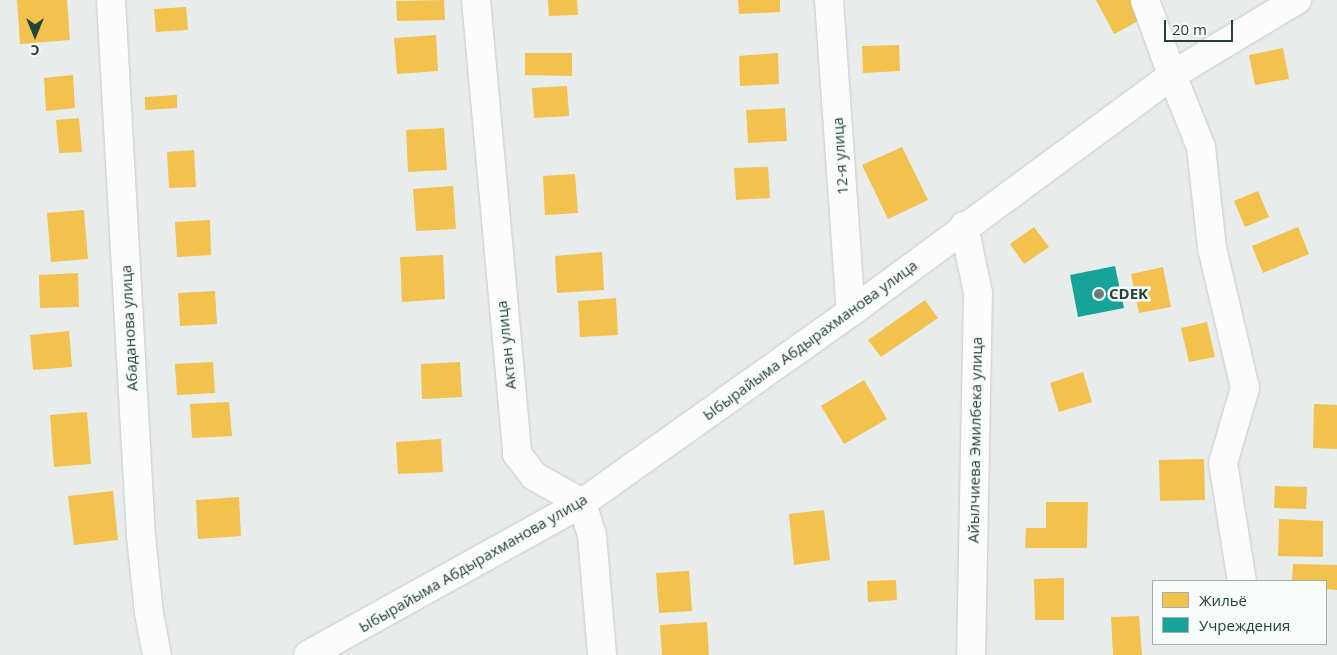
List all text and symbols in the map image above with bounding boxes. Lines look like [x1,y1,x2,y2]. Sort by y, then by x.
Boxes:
north arrow [10,10,60,60]
scale bar [1167,10,1236,42]
text: 20 m [1172,19,1207,39]
text: С [31,41,39,60]
street label: 12-я улица [828,117,852,195]
street label: Ыбырайыма Абдырахманова улица [699,256,921,424]
street label: Абаданова улица [117,264,141,392]
place label: CDEK [1109,285,1148,303]
marker: CDEK [1093,288,1105,300]
street label: Актан улица [492,300,520,390]
street label: Айылчиева Эмилбека улица [964,337,986,543]
street label: Ыбырайыма Абдырахманова улица [356,490,590,636]
legend [1152,580,1327,645]
text: Жильё [1199,590,1247,610]
text: Учреждения [1199,615,1290,635]

